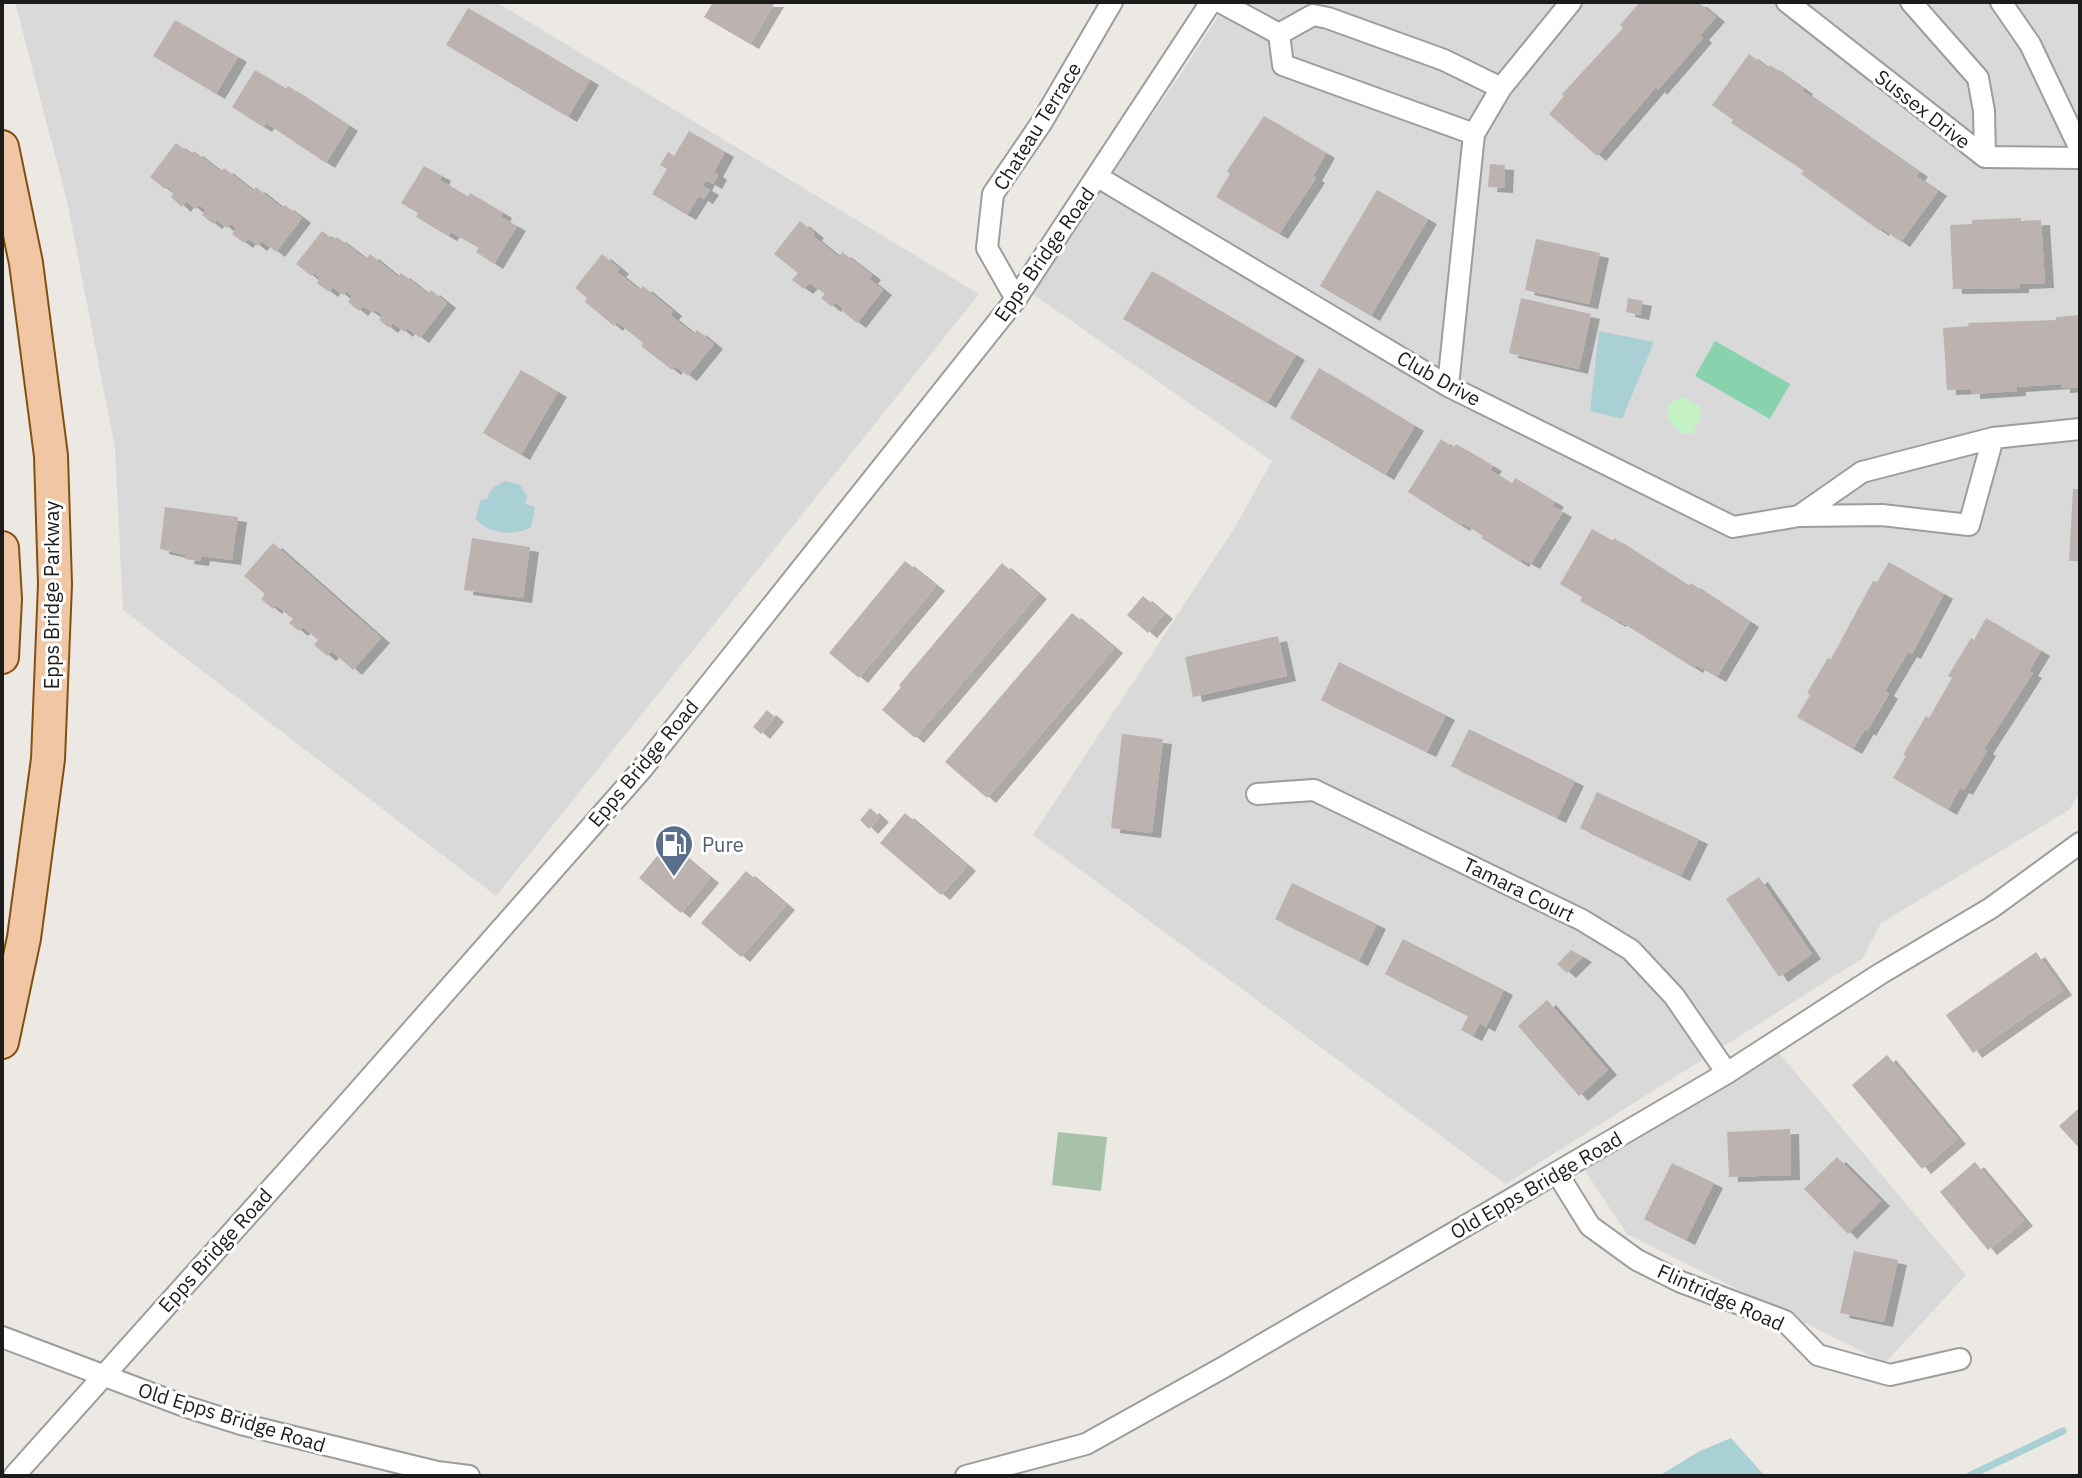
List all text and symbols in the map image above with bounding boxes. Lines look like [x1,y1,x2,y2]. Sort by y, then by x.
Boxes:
street label: Chateau Terrace [987,57,1087,195]
street label: Sussex Drive [1870,63,1976,155]
street label: Epps Bridge Road [987,181,1101,327]
street label: Club Drive [1392,344,1486,412]
street label: Epps Bridge Parkway [38,501,65,689]
street label: Epps Bridge Road [582,694,704,832]
fuel station icon: Pure [653,823,695,878]
place label: Pure [702,831,744,858]
street label: Tamara Court [1459,850,1579,928]
street label: Old Epps Bridge Road [1445,1125,1627,1245]
street label: Epps Bridge Road [152,1182,278,1318]
street label: Flintridge Road [1653,1257,1789,1337]
street label: Old Epps Bridge Road [135,1376,329,1458]

